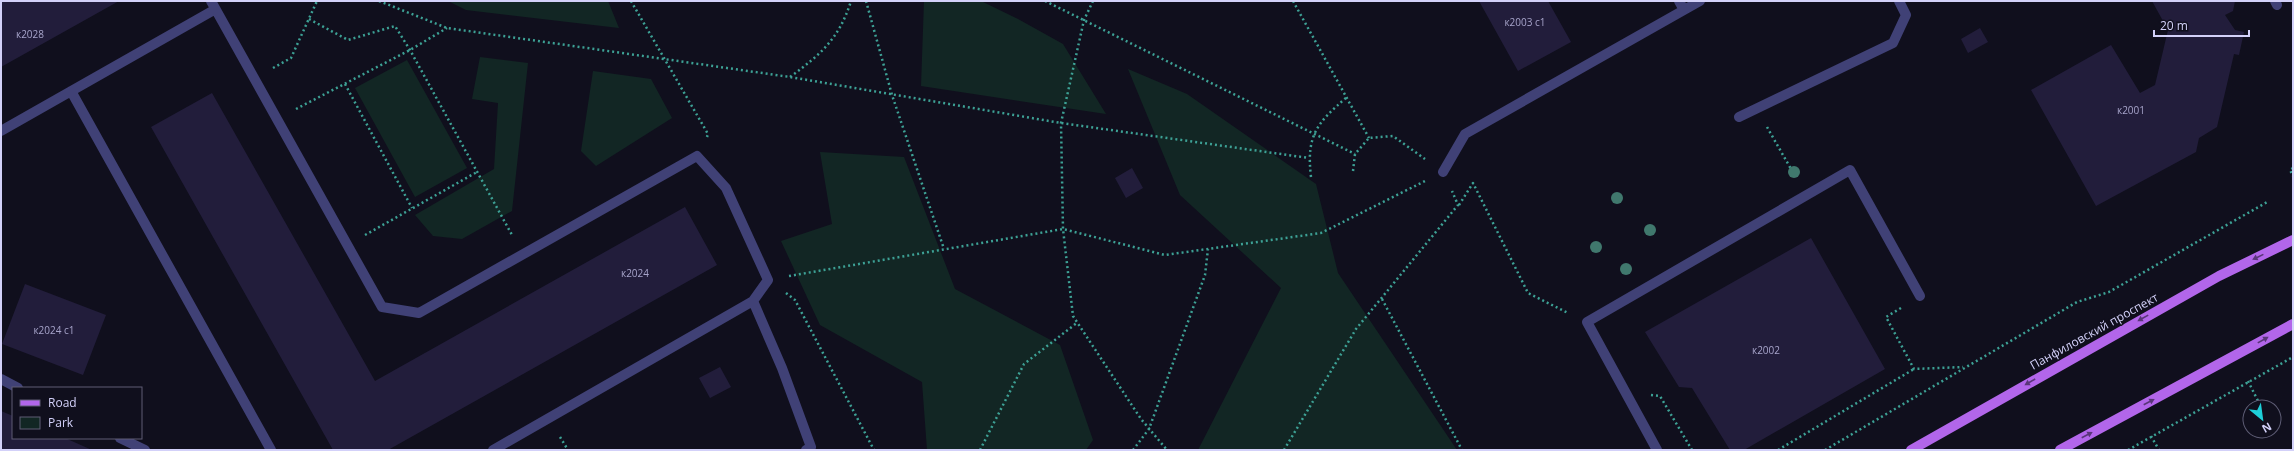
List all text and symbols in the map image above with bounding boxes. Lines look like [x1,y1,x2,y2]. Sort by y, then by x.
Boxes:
scale bar [2154,12,2249,38]
house number: к2003 с1 [1504,15,1546,29]
text: 20 m [2160,17,2188,34]
house number: к2028 [16,27,44,41]
house number: к2001 [2117,103,2145,117]
one-way arrow [2252,254,2264,260]
house number: к2024 [621,266,649,280]
street label: Панфиловский проспект [2027,288,2162,373]
one-way arrow [2137,315,2149,321]
house number: к2024 с1 [33,323,75,337]
one-way arrow [2258,336,2269,343]
house number: к2002 [1752,343,1780,357]
one-way arrow [2024,378,2036,385]
legend [12,387,142,439]
text: Road [48,394,77,411]
one-way arrow [2143,398,2155,405]
north arrow [2242,399,2282,439]
text: Park [48,414,74,431]
text: N [2260,419,2275,437]
one-way arrow [2082,432,2093,438]

